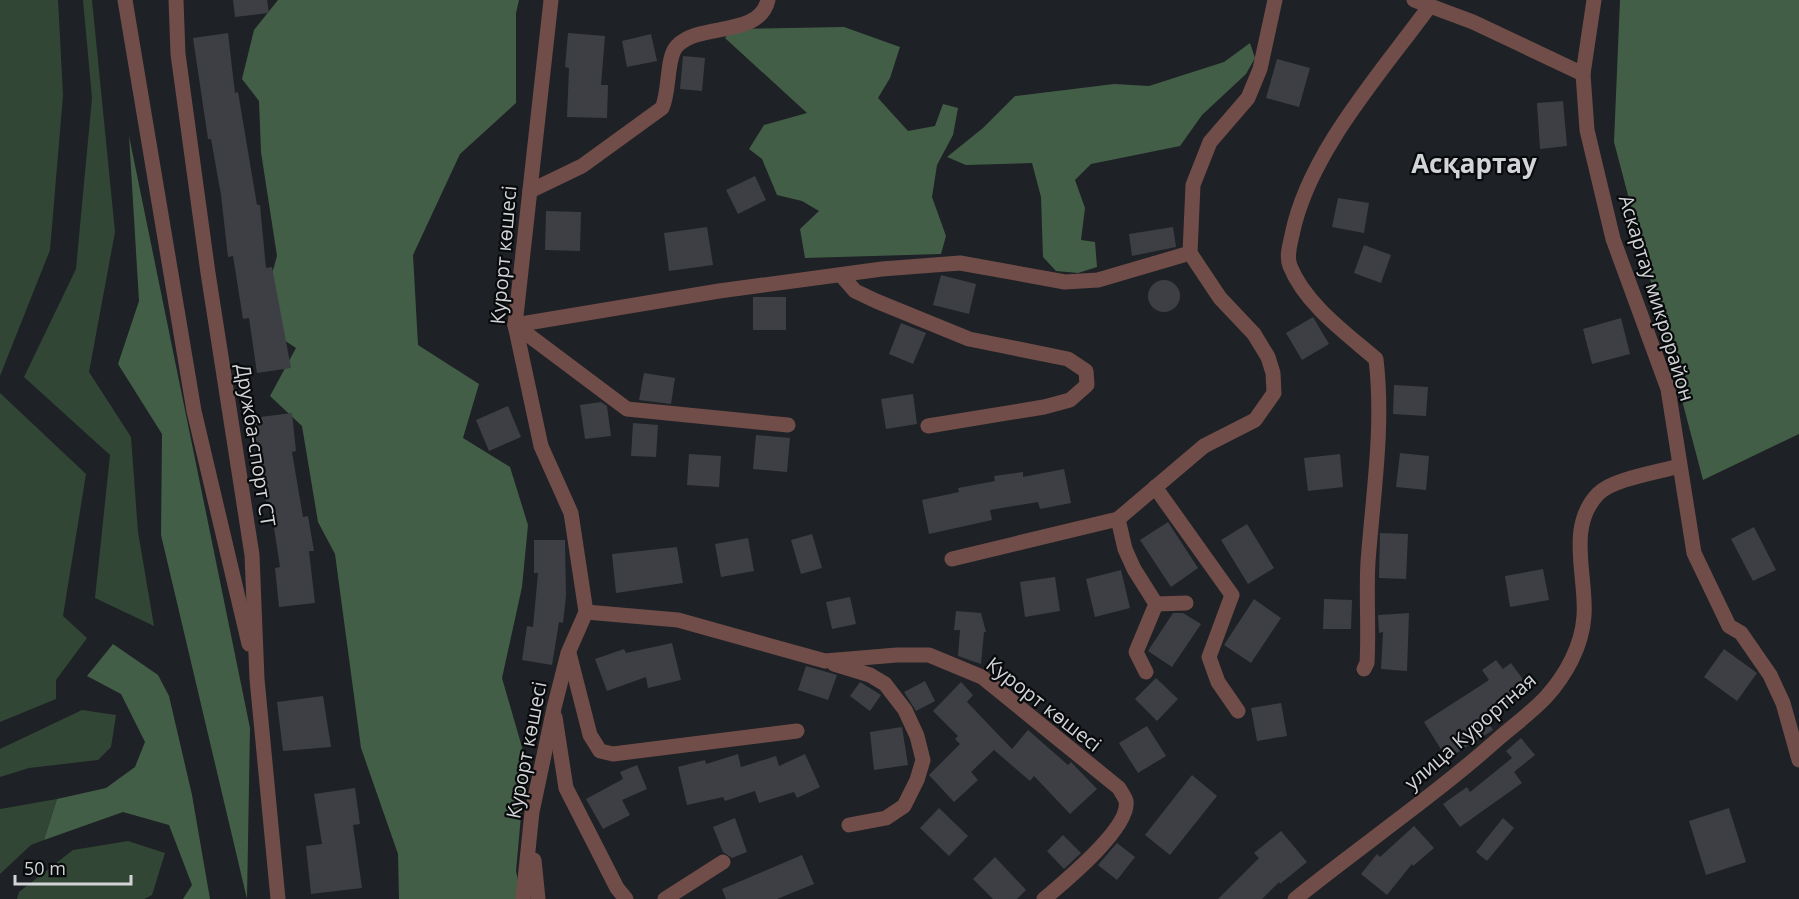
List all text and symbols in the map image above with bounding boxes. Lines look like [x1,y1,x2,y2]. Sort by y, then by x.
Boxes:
district label: Асқартау [1411,145,1537,181]
street label: Курорт көшесі [483,184,523,326]
street label: Аскартау микрорайон [1613,192,1701,404]
street label: Дружба-спорт СТ [230,362,282,528]
street label: Курорт көшесі [981,650,1107,758]
street label: улица Курортная [1399,666,1541,796]
street label: Курорт көшесі [499,679,553,821]
scale bar [15,848,130,886]
text: 50 m [24,856,66,880]

